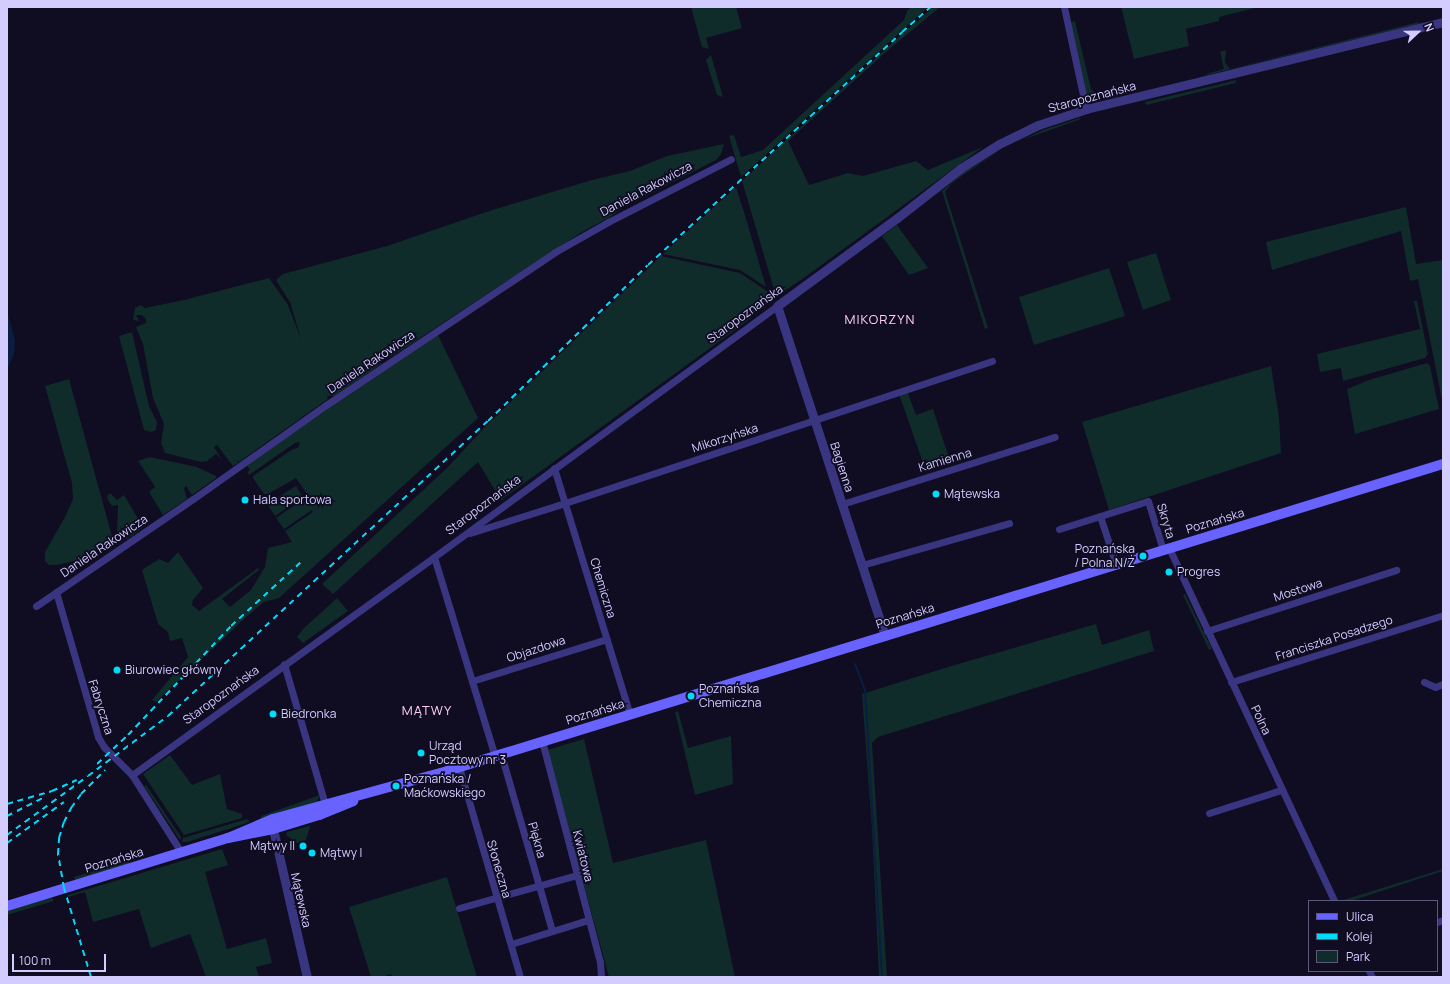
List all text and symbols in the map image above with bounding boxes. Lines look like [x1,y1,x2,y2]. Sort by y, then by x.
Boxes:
north arrow [1398,12,1438,52]
text: N [1421,21,1438,34]
street label: Staropoznańska [1047,78,1137,116]
street label: Daniela Rakowicza [598,159,694,219]
street label: Staropoznańska [704,282,786,346]
district label: MIKORZYN [845,311,915,327]
street label: Daniela Rakowicza [325,328,417,396]
street label: Mikorzyńska [690,421,760,455]
street label: Bagienna [827,440,857,494]
street label: Kamienna [917,445,973,475]
street label: Staropoznańska [443,472,523,538]
place label: Mątewska [944,487,1000,501]
marker: Mątewska [931,489,941,499]
place label: Hala sportowa [253,493,332,507]
marker: Hala sportowa [240,495,250,505]
street label: Skryta [1154,502,1178,540]
street label: Poznańska [1184,505,1246,537]
street label: Daniela Rakowicza [58,512,150,580]
place label: Poznańska / Polna N/Ż [1074,542,1135,570]
marker: Poznańska / Polna N/Ż [1138,551,1148,561]
street label: Chemiczna [587,556,619,620]
place label: Progres [1177,565,1220,579]
marker: Progres [1164,567,1174,577]
street label: Mostowa [1272,575,1324,605]
street label: Poznańska [874,600,936,632]
street label: Franciszka Posadzego [1274,612,1394,664]
street label: Objazdowa [505,633,567,665]
place label: Biurowiec główny [125,663,222,677]
street label: Staropoznańska [180,663,262,727]
marker: Biurowiec główny [112,665,122,675]
street label: Fabryczna [85,678,117,736]
place label: Poznańska Chemiczna [699,682,761,710]
marker: Poznańska Chemiczna [686,691,696,701]
street label: Poznańska [564,696,626,728]
district label: MĄTWY [402,702,452,718]
street label: Polna [1248,703,1274,737]
place label: Biedronka [281,707,336,721]
marker: Biedronka [268,709,278,719]
place label: Urząd Pocztowy nr 3 [429,739,506,767]
marker: Urząd Pocztowy nr 3 [416,748,426,758]
place label: Poznańska / Maćkowskiego [404,772,485,800]
marker: Poznańska / Maćkowskiego [391,781,401,791]
street label: Piękna [525,820,549,860]
street label: Kwiatowa [570,829,596,883]
street label: Słoneczna [484,838,514,900]
place label: Mątwy II [250,839,295,853]
marker: Mątwy II [298,841,308,851]
street label: Poznańska [83,844,145,876]
place label: Mątwy I [320,846,362,860]
marker: Mątwy I [307,848,317,858]
street label: Mątewska [288,871,314,929]
legend [1308,900,1438,972]
text: Ulica [1346,908,1373,925]
text: Kolej [1346,928,1373,945]
scale bar [14,946,108,972]
text: Park [1346,948,1370,965]
text: 100 m [19,952,51,969]

